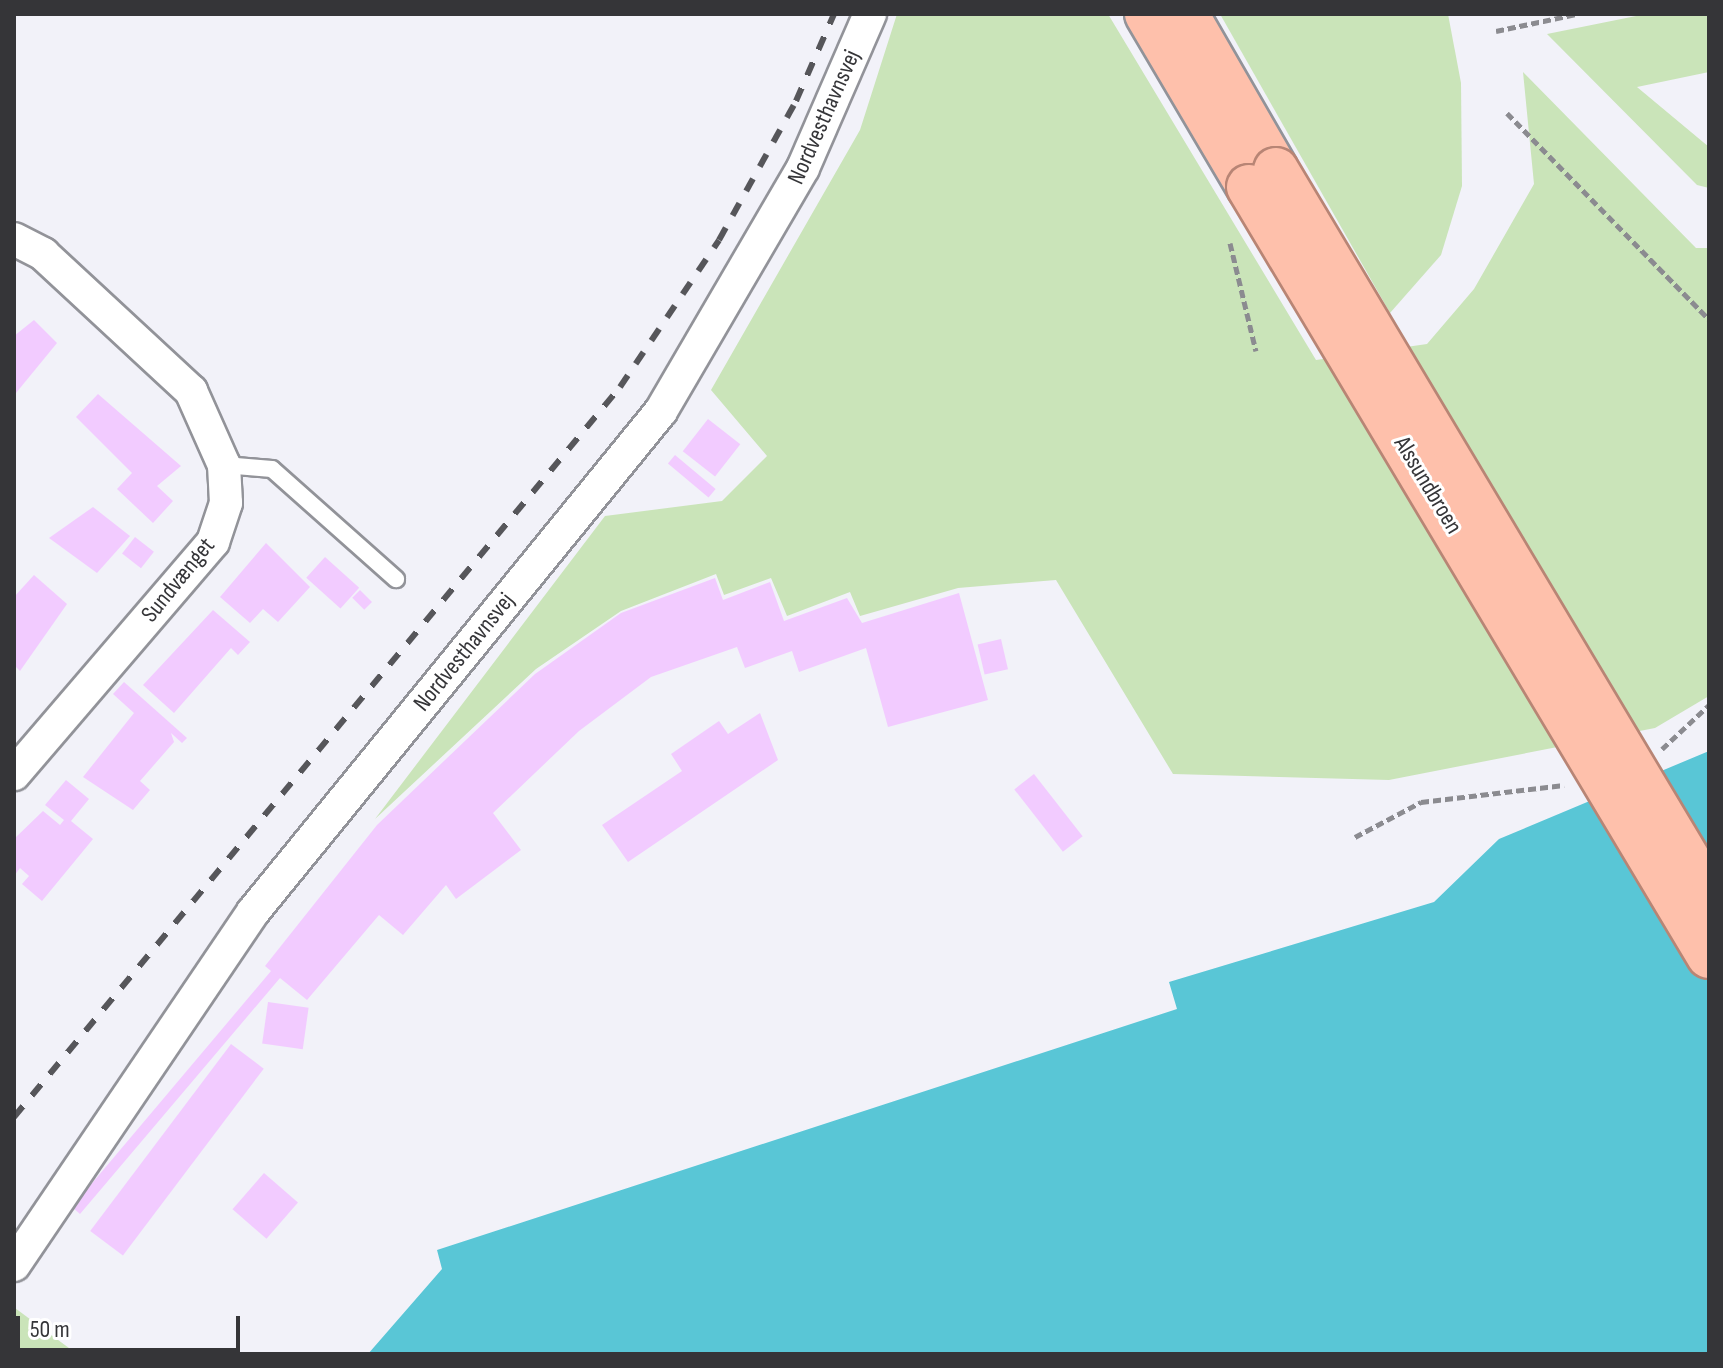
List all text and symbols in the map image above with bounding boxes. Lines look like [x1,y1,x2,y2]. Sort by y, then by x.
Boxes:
street label: Nordvesthavnsvej [782,45,866,189]
street label: Alssundbroen [1388,431,1468,539]
street label: Sundvænget [135,532,221,628]
street label: Nordvesthavnsvej [408,587,520,717]
scale bar [20,1300,244,1350]
text: 50 m [30,1315,70,1344]

